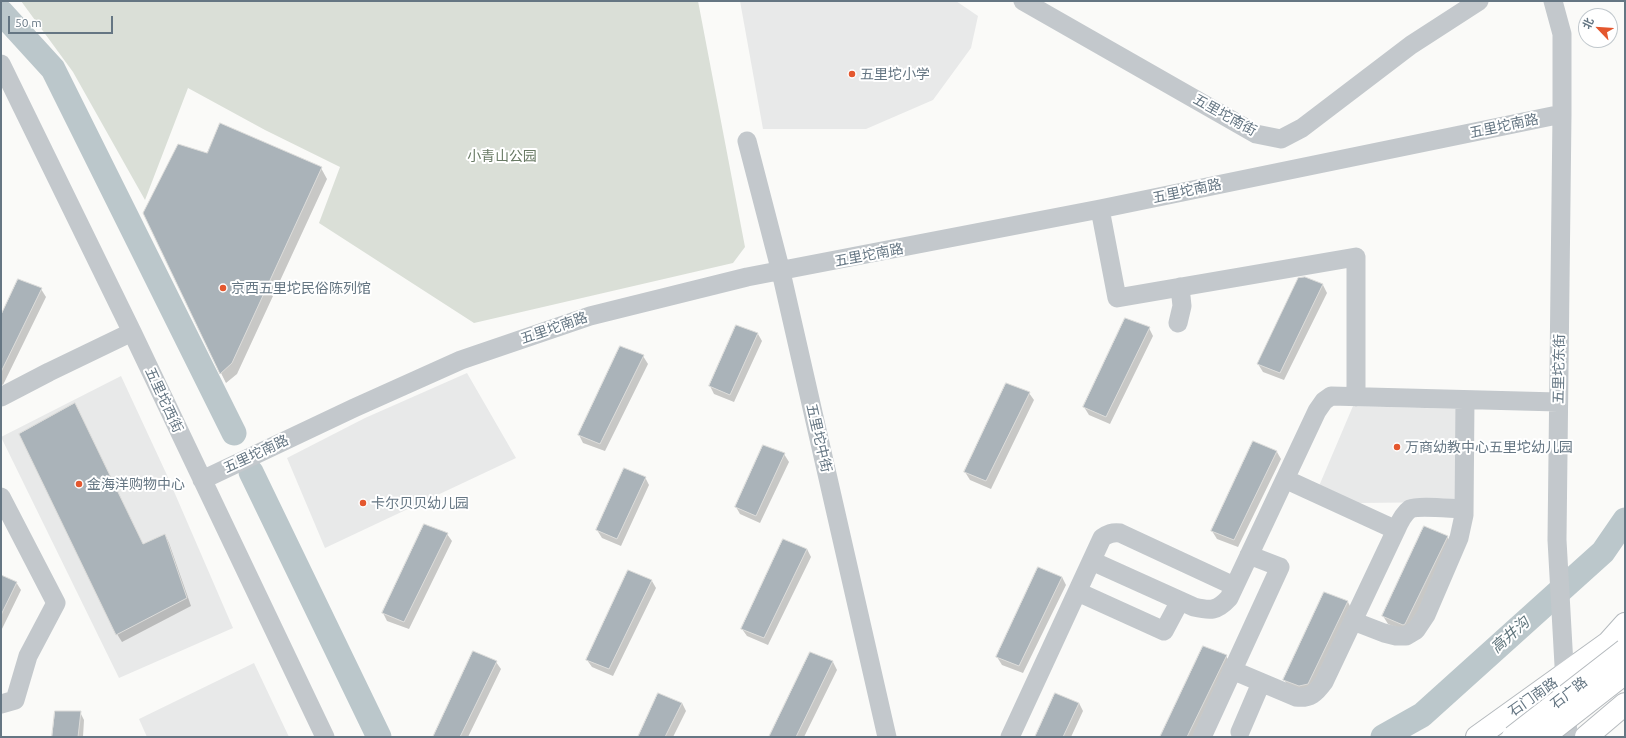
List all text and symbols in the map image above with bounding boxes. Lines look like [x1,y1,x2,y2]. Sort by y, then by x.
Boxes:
scale bar [10,8,115,34]
north arrow [1578,8,1618,48]
text: 50 m [15,16,42,29]
text: 北 [1580,16,1596,31]
place label: 五里坨小学 [860,66,930,82]
marker: 五里坨小学 [847,69,857,79]
street label: 五里坨南街 [1190,91,1260,139]
street label: 五里坨南路 [1468,111,1540,141]
park label: 小青山公园 [467,148,537,164]
street label: 五里坨南路 [1151,176,1223,206]
street label: 五里坨南路 [833,240,905,270]
place label: 京西五里坨民俗陈列馆 [231,280,371,296]
marker: 京西五里坨民俗陈列馆 [218,283,228,293]
street label: 五里坨南路 [518,309,590,347]
street label: 五里坨东街 [1550,334,1568,404]
street label: 五里坨西街 [142,365,186,435]
street label: 五里坨中街 [803,402,835,474]
street label: 五里坨南路 [221,432,291,476]
place label: 万商幼教中心五里坨幼儿园 [1405,439,1573,455]
marker: 万商幼教中心五里坨幼儿园 [1392,442,1402,452]
place label: 金海洋购物中心 [87,476,185,492]
marker: 金海洋购物中心 [74,479,84,489]
place label: 卡尔贝贝幼儿园 [371,495,469,511]
marker: 卡尔贝贝幼儿园 [358,498,368,508]
water label: 高井沟 [1487,613,1533,657]
street label: 石广路 [1547,673,1591,713]
street label: 石门南路 [1505,674,1561,720]

